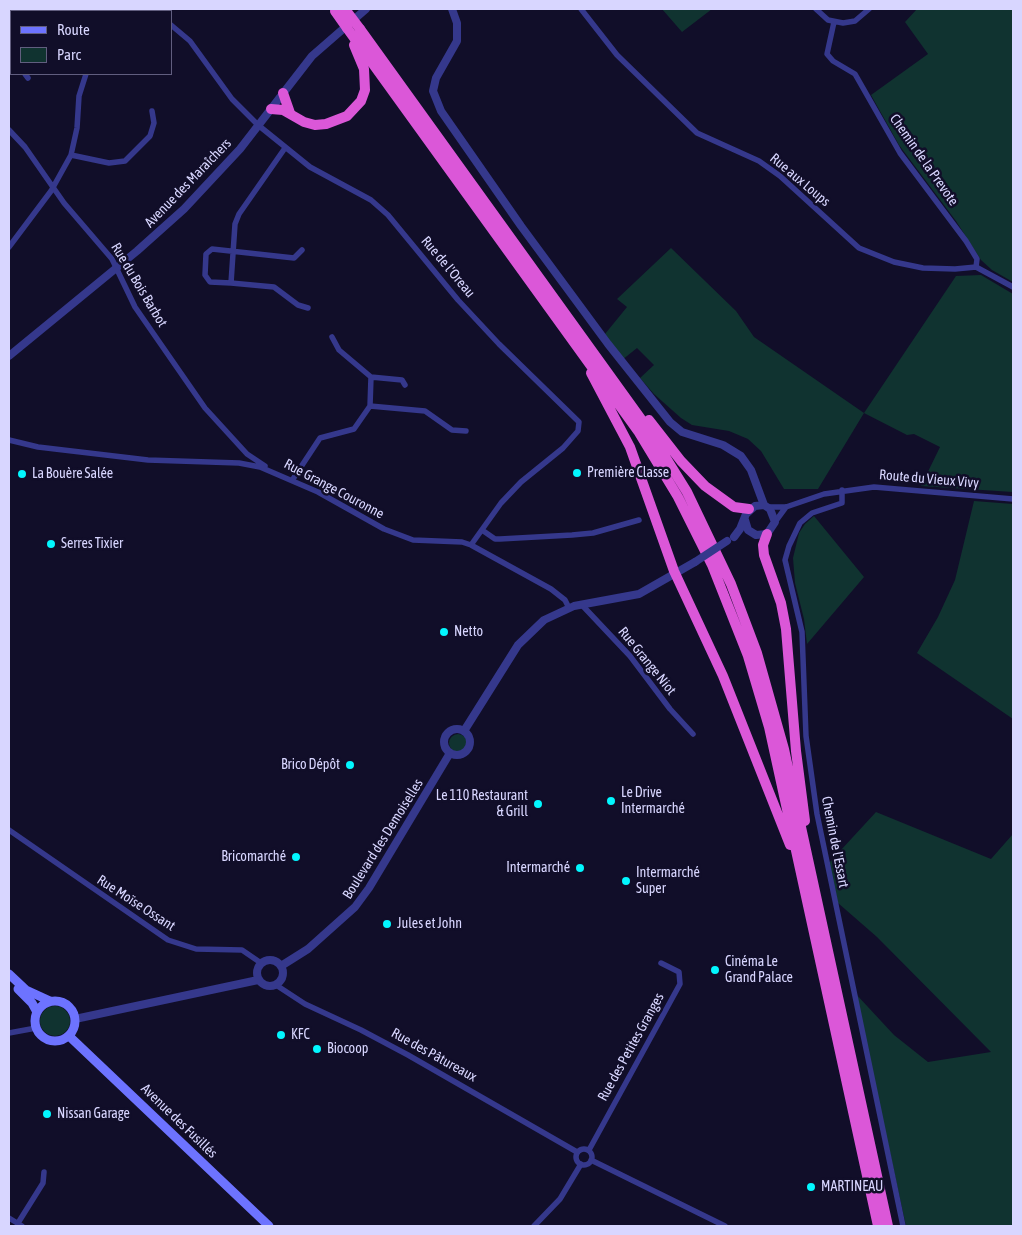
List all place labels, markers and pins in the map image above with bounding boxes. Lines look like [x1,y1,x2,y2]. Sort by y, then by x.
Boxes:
place label: Première Classe [587,465,669,481]
place label: La Bouère Salée [32,466,113,482]
marker: Première Classe [571,467,583,479]
marker: La Bouère Salée [16,468,28,480]
place label: Serres Tixier [61,536,123,552]
marker: Serres Tixier [45,538,57,550]
place label: Netto [454,624,483,640]
marker: Netto [438,626,450,638]
place label: Brico Dépôt [281,757,340,773]
marker: Brico Dépôt [344,759,356,771]
place label: Le Drive Intermarché [621,785,685,818]
place label: Le 110 Restaurant & Grill [436,788,528,820]
marker: Le Drive Intermarché [605,795,617,807]
marker: Le 110 Restaurant & Grill [532,798,544,810]
place label: Bricomarché [221,849,286,865]
marker: Bricomarché [290,851,302,863]
place label: Intermarché [506,860,570,876]
marker: Intermarché [574,862,586,874]
place label: Intermarché Super [636,865,700,898]
marker: Intermarché Super [620,875,632,887]
place label: Jules et John [397,916,462,932]
marker: Jules et John [381,918,393,930]
place label: Cinéma Le Grand Palace [725,954,793,986]
marker: Cinéma Le Grand Palace [709,964,721,976]
place label: KFC [291,1027,310,1043]
marker: KFC [275,1029,287,1041]
place label: Biocoop [327,1041,368,1057]
marker: Biocoop [311,1043,323,1055]
place label: Nissan Garage [57,1106,130,1122]
marker: Nissan Garage [41,1108,53,1120]
place label: MARTINEAU [821,1179,883,1195]
marker: MARTINEAU [805,1181,817,1193]

